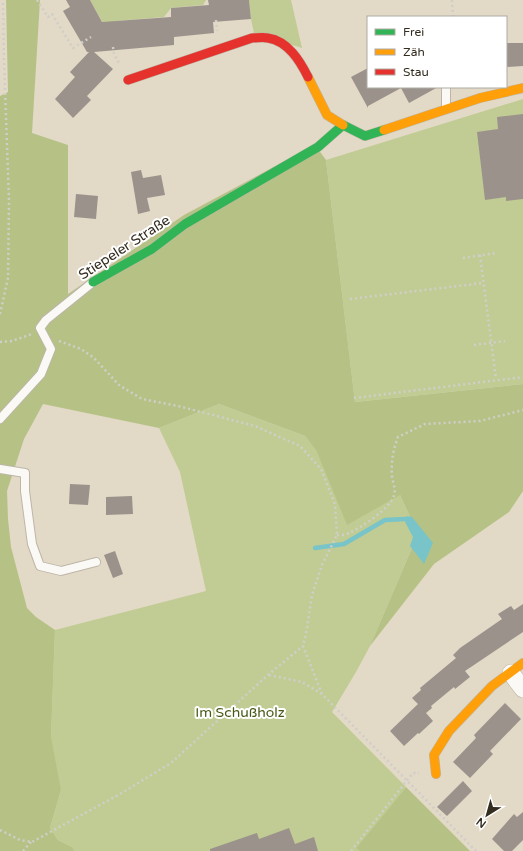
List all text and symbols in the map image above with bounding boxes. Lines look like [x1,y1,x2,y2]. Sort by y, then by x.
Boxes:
legend [367,16,507,88]
text: Frei [403,25,424,39]
text: Zäh [403,45,425,59]
text: Stau [403,65,429,79]
street label: Stiepeler Straße [75,212,173,283]
park label: Im Schußholz [195,704,285,721]
north arrow [467,795,507,835]
text: N [474,815,489,830]

